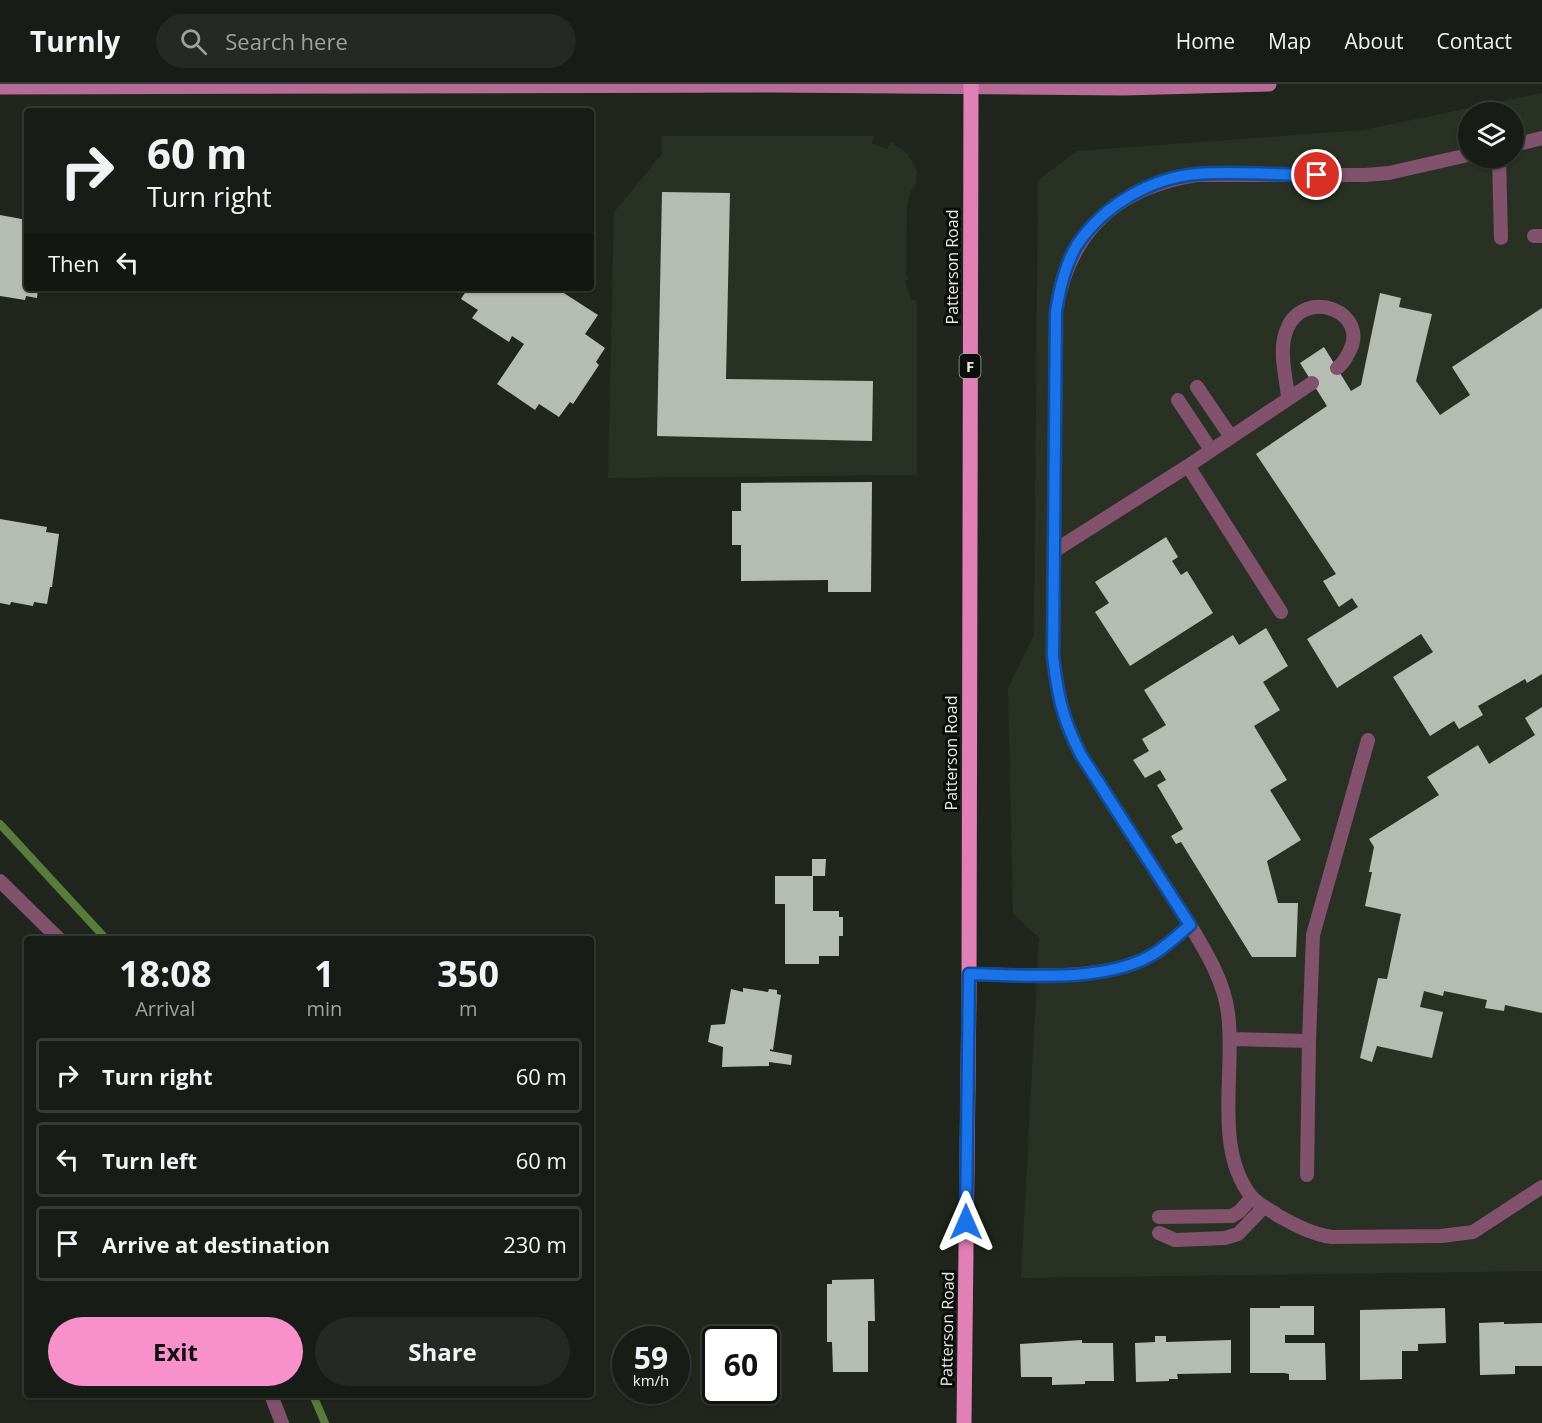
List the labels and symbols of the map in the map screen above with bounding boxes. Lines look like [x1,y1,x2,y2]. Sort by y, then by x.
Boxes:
pin [1291,149,1342,200]
street label: Patterson Road [941,210,963,324]
road number: F [960,354,980,378]
street label: Patterson Road [940,696,962,810]
position arrow [934,1190,998,1254]
street label: Patterson Road [935,1271,959,1387]
speed limit sign: 60 [702,1326,780,1404]

